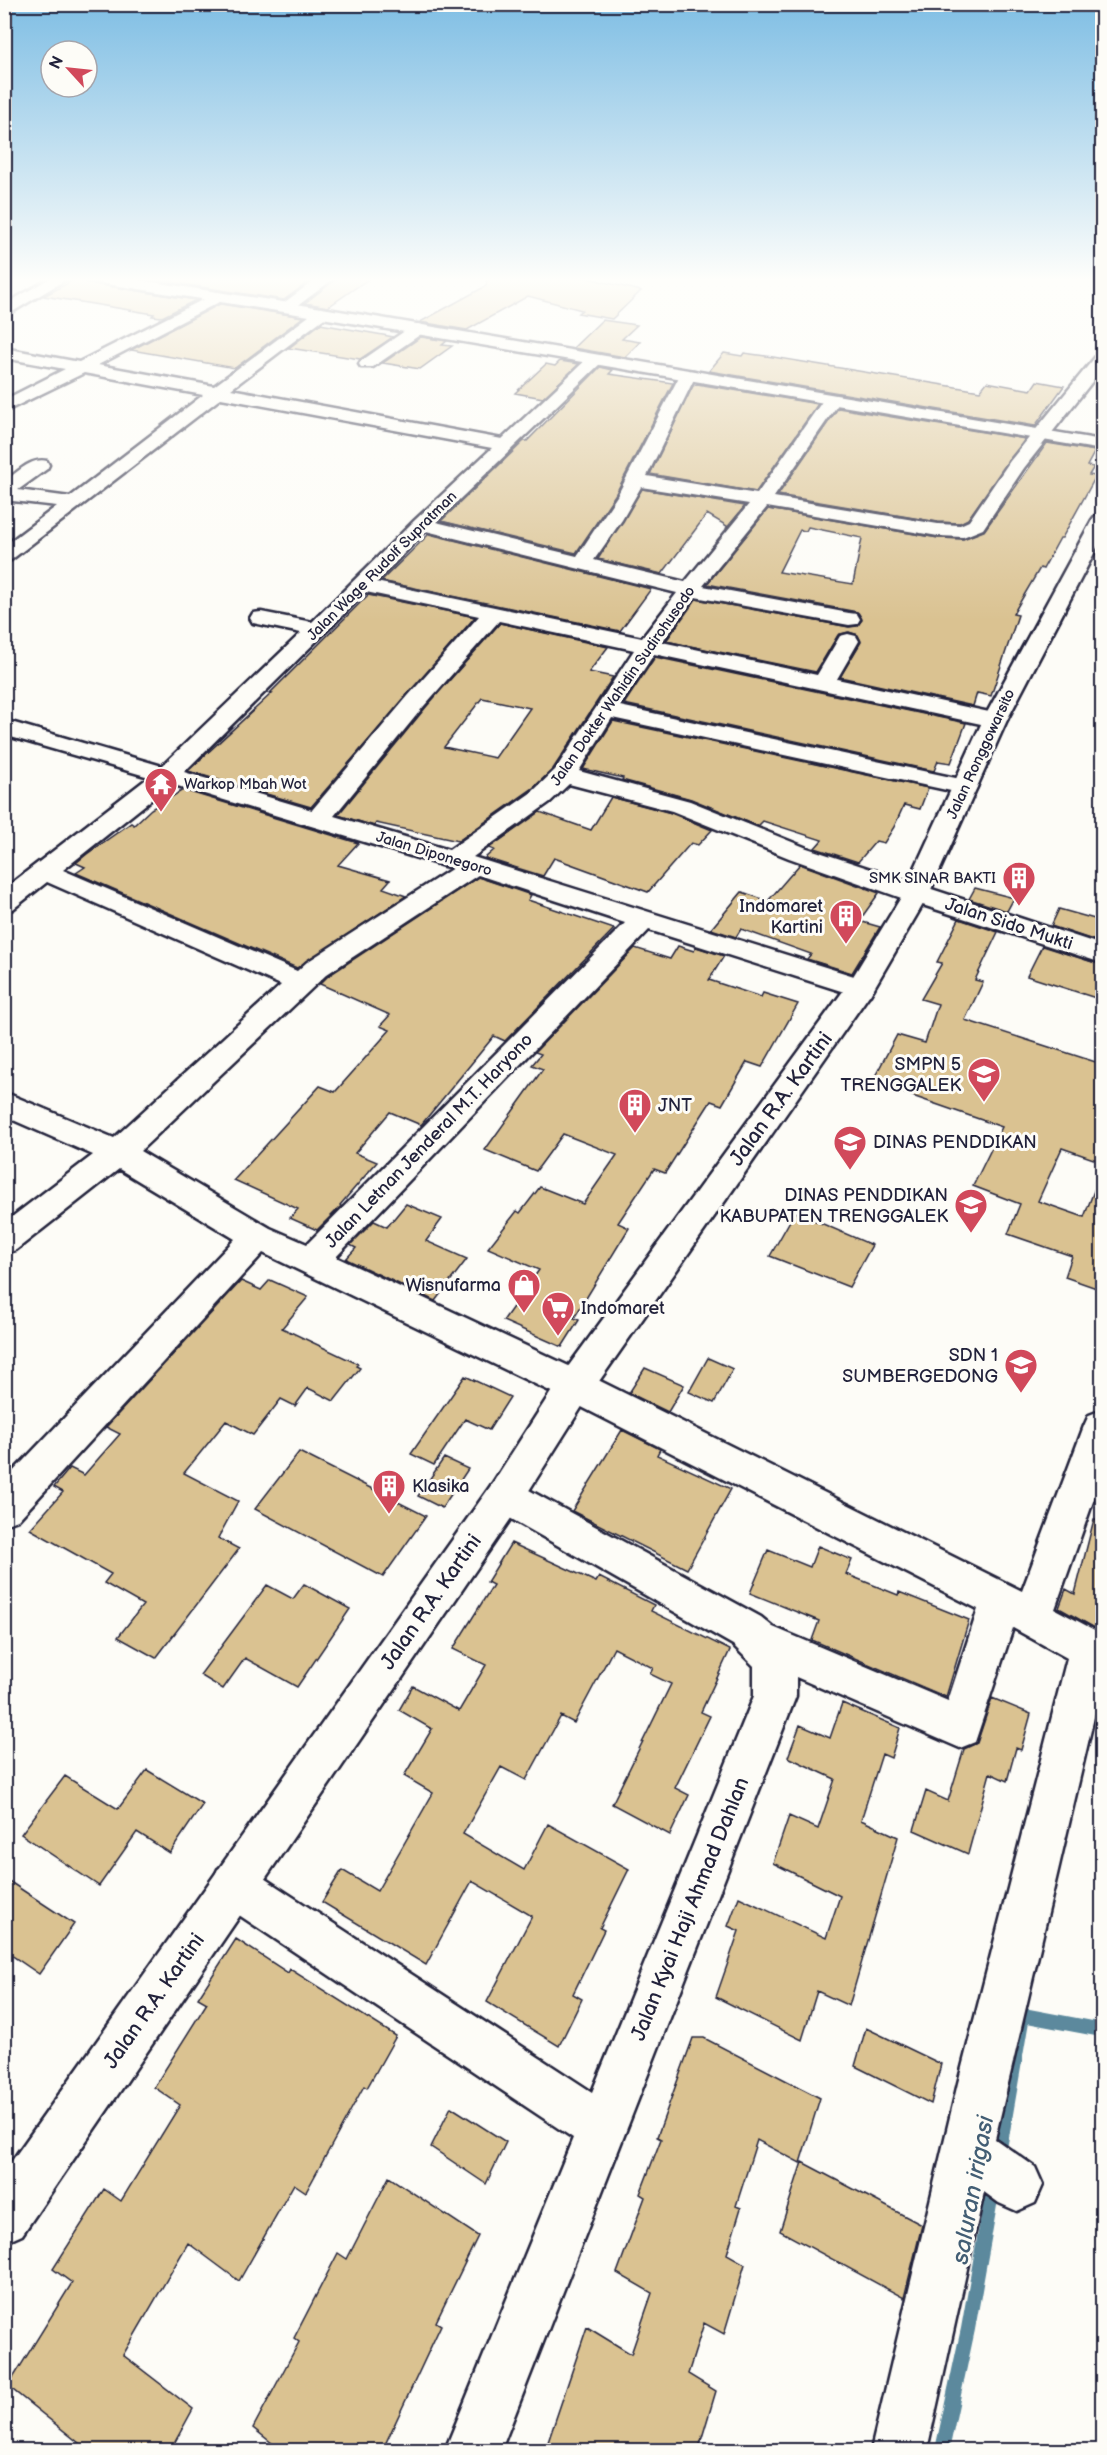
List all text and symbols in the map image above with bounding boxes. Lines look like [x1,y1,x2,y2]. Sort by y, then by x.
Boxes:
north arrow [39,39,99,99]
text: N [46,53,68,73]
street label: Jalan Wage Rudolf Supratman [303,487,461,645]
street label: Jalan Dokter Wahidin Sudirohusodo [547,582,699,790]
street label: Jalan Ronggowarsito [943,686,1019,822]
temple icon: Warkop Mbah Wot [143,766,179,813]
place label: Warkop Mbah Wot [184,775,307,794]
street label: Jalan Diponegoro [374,827,494,881]
building icon: SMK SINAR BAKTI [1001,860,1037,907]
place label: SMK SINAR BAKTI [869,869,996,888]
street label: Jalan Sido Mukti [942,893,1076,955]
place label: Indomaret Kartini [739,896,823,938]
building icon: Indomaret Kartini [828,898,864,945]
street label: Jalan R.A. Kartini [724,1027,838,1171]
street label: Jalan Letnan Jenderal M.T. Haryono [321,1029,537,1253]
place label: SMPN 5 TRENGGALEK [840,1054,961,1096]
school or university icon: SMPN 5 TRENGGALEK [966,1056,1002,1103]
building icon: JNT [617,1087,653,1134]
place label: JNT [658,1095,692,1116]
school or university icon: DINAS PENDDIKAN [832,1124,868,1171]
place label: DINAS PENDDIKAN [873,1132,1037,1153]
place label: DINAS PENDDIKAN KABUPATEN TRENGGALEK [720,1185,948,1227]
school or university icon: DINAS PENDDIKAN KABUPATEN TRENGGALEK [953,1187,989,1234]
shop icon: Wisnufarma [506,1267,542,1314]
place label: Wisnufarma [406,1275,501,1296]
supermarket icon: Indomaret [540,1290,576,1337]
place label: Indomaret [581,1298,665,1319]
place label: SDN 1 SUMBERGEDONG [842,1345,998,1387]
school or university icon: SDN 1 SUMBERGEDONG [1003,1347,1039,1394]
building icon: Klasika [371,1468,407,1515]
place label: Klasika [412,1476,470,1497]
street label: Jalan R.A. Kartini [375,1530,487,1674]
street label: Jalan Kyai Haji Ahmad Dahlan [626,1774,754,2044]
street label: Jalan R.A. Kartini [98,1929,210,2073]
water label: saluran irigasi [946,2112,1001,2266]

